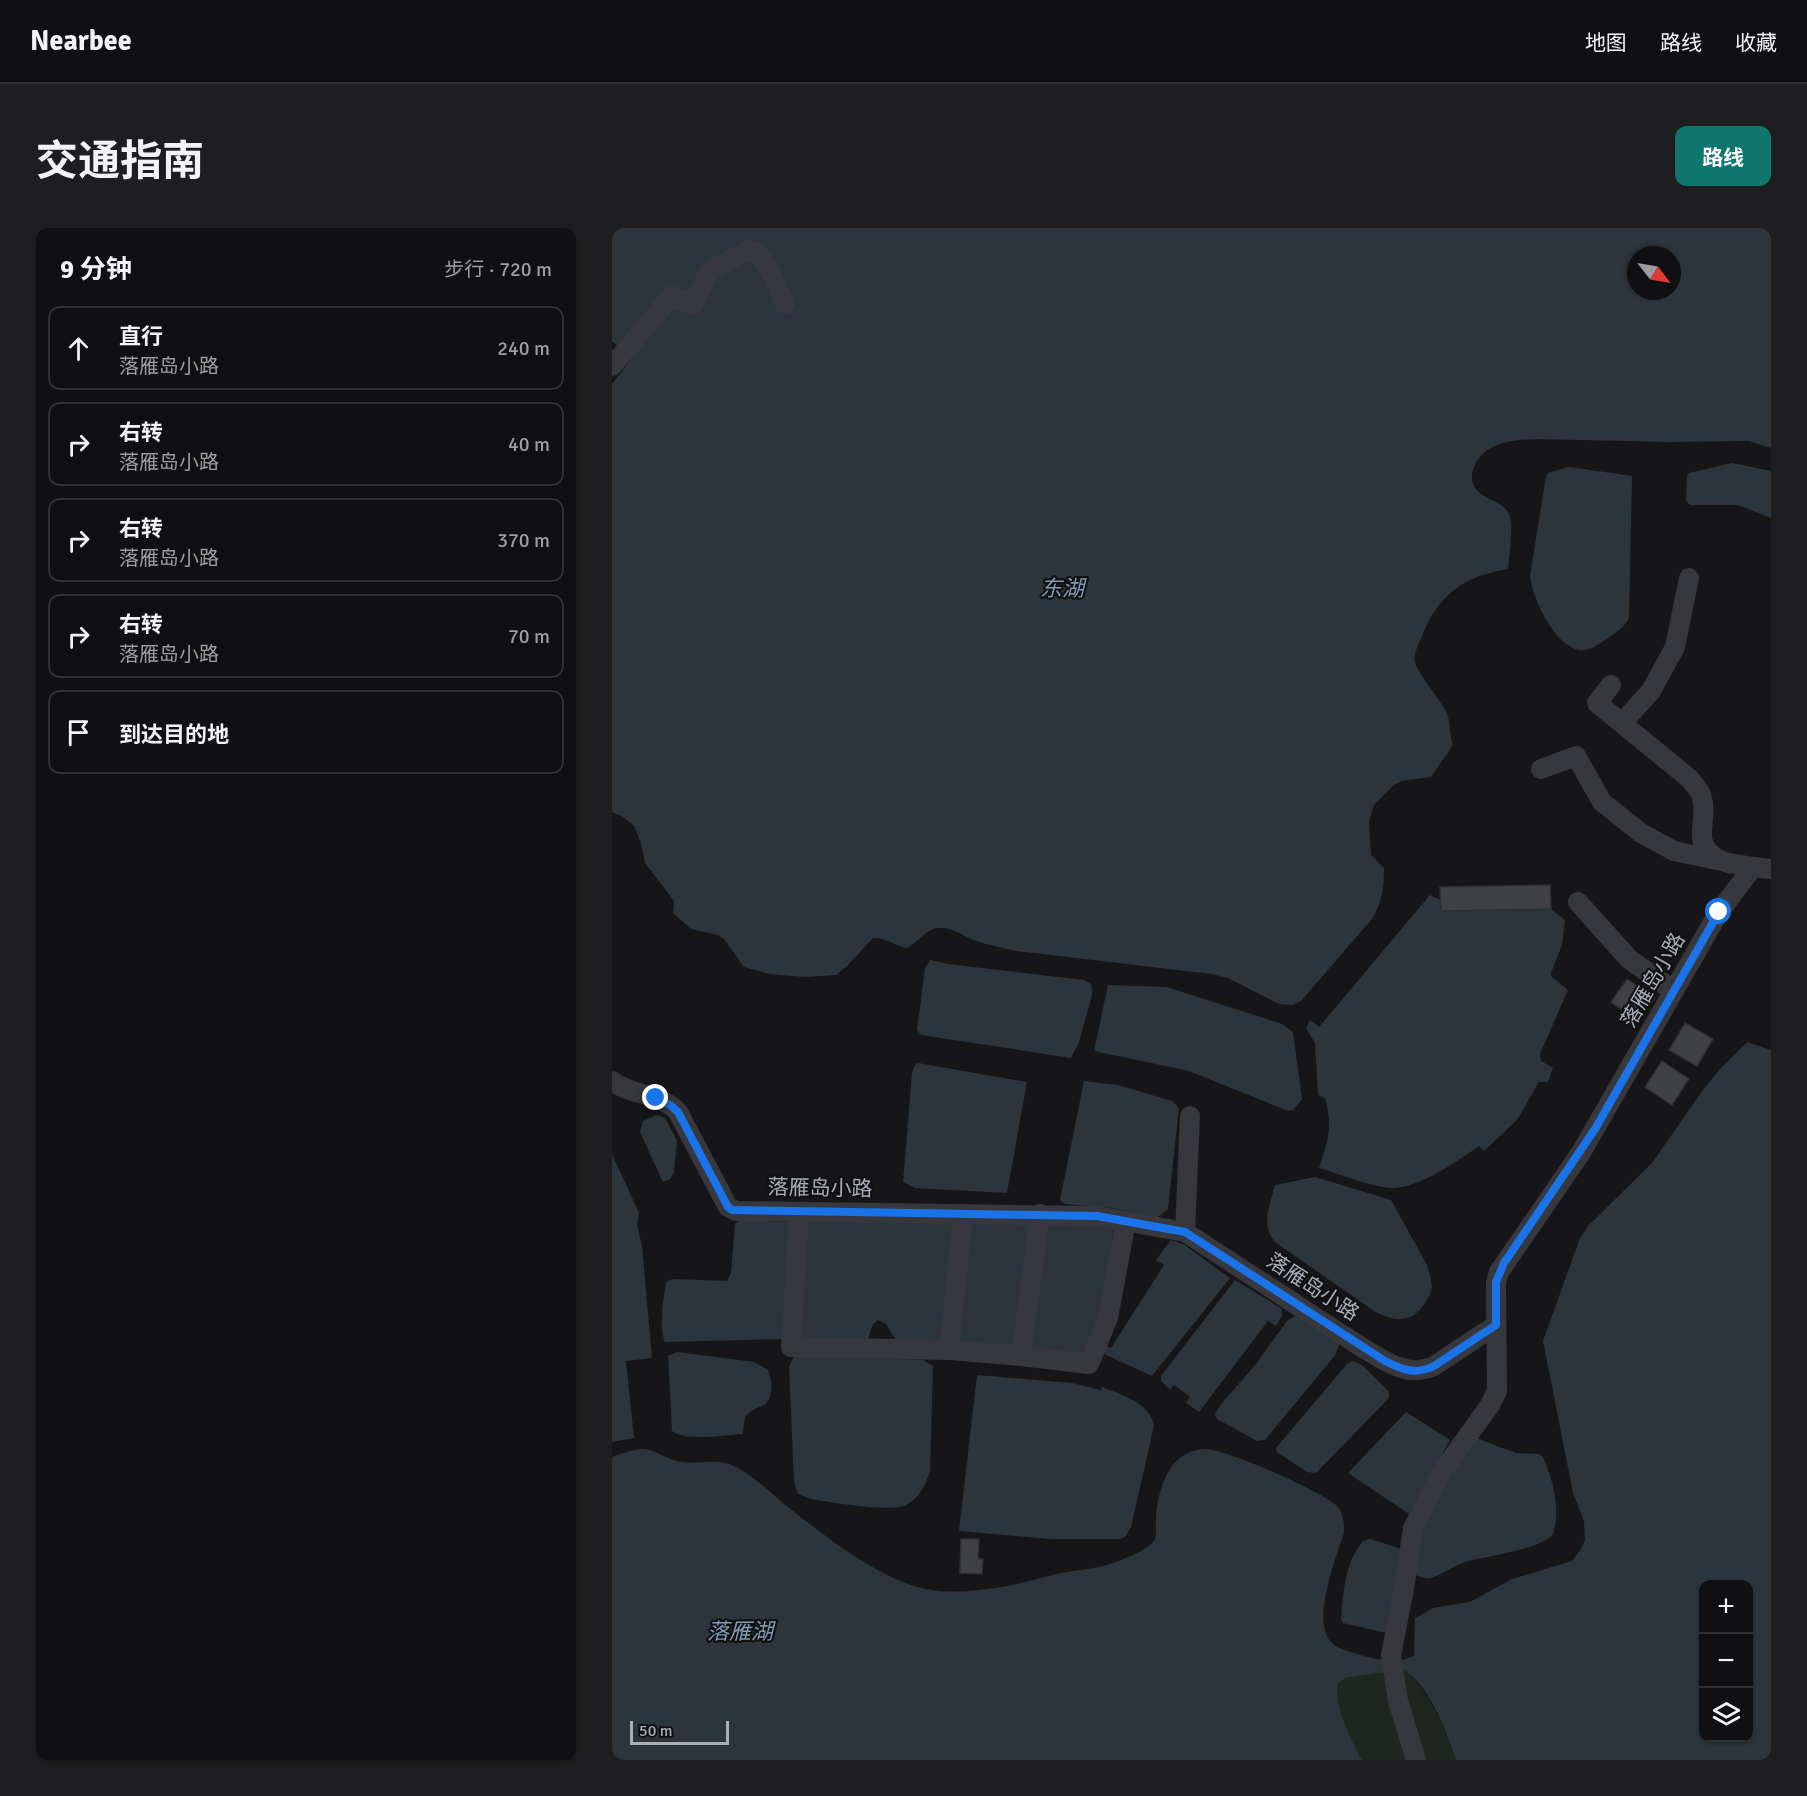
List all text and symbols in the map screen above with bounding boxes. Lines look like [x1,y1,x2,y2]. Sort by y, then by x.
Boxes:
text: Nearbee [30,24,132,58]
text: 地图 [1585,30,1627,56]
text: 路线 [1660,30,1702,56]
text: 收藏 [1735,30,1777,56]
button: 路线 [1675,126,1771,186]
text: 交通指南 [36,136,204,187]
north arrow [1627,246,1681,300]
text: 9 分钟 [60,254,132,286]
text: 步行 · 720 m [444,257,552,282]
text: 直行 [119,323,163,350]
icon: ahead [62,332,95,365]
text: 240 m [497,336,550,361]
text: 落雁岛小路 [119,354,219,379]
text: 右转 [119,419,163,446]
icon: right [62,428,95,461]
text: 40 m [508,432,550,457]
text: 落雁岛小路 [119,450,219,475]
text: 右转 [119,515,163,542]
icon: right [62,524,95,557]
text: 370 m [497,528,550,553]
text: 落雁岛小路 [119,546,219,571]
water label: 东湖 [1040,575,1087,602]
text: 右转 [119,611,163,638]
icon: right [62,620,95,653]
text: 70 m [508,624,550,649]
text: 落雁岛小路 [119,642,219,667]
icon: arrive [62,716,95,749]
text: 到达目的地 [119,721,229,748]
route start [1705,898,1731,924]
street label: 落雁岛小路 [1615,928,1691,1032]
route end [642,1084,668,1110]
street label: 落雁岛小路 [767,1174,873,1202]
street label: 落雁岛小路 [1262,1248,1364,1326]
map controls [1699,1580,1753,1742]
button: + [1699,1580,1753,1634]
water label: 落雁湖 [707,1618,776,1645]
button: − [1699,1634,1753,1688]
button: layers [1699,1688,1753,1742]
scale bar [630,1718,729,1746]
text: 50 m [639,1721,673,1741]

